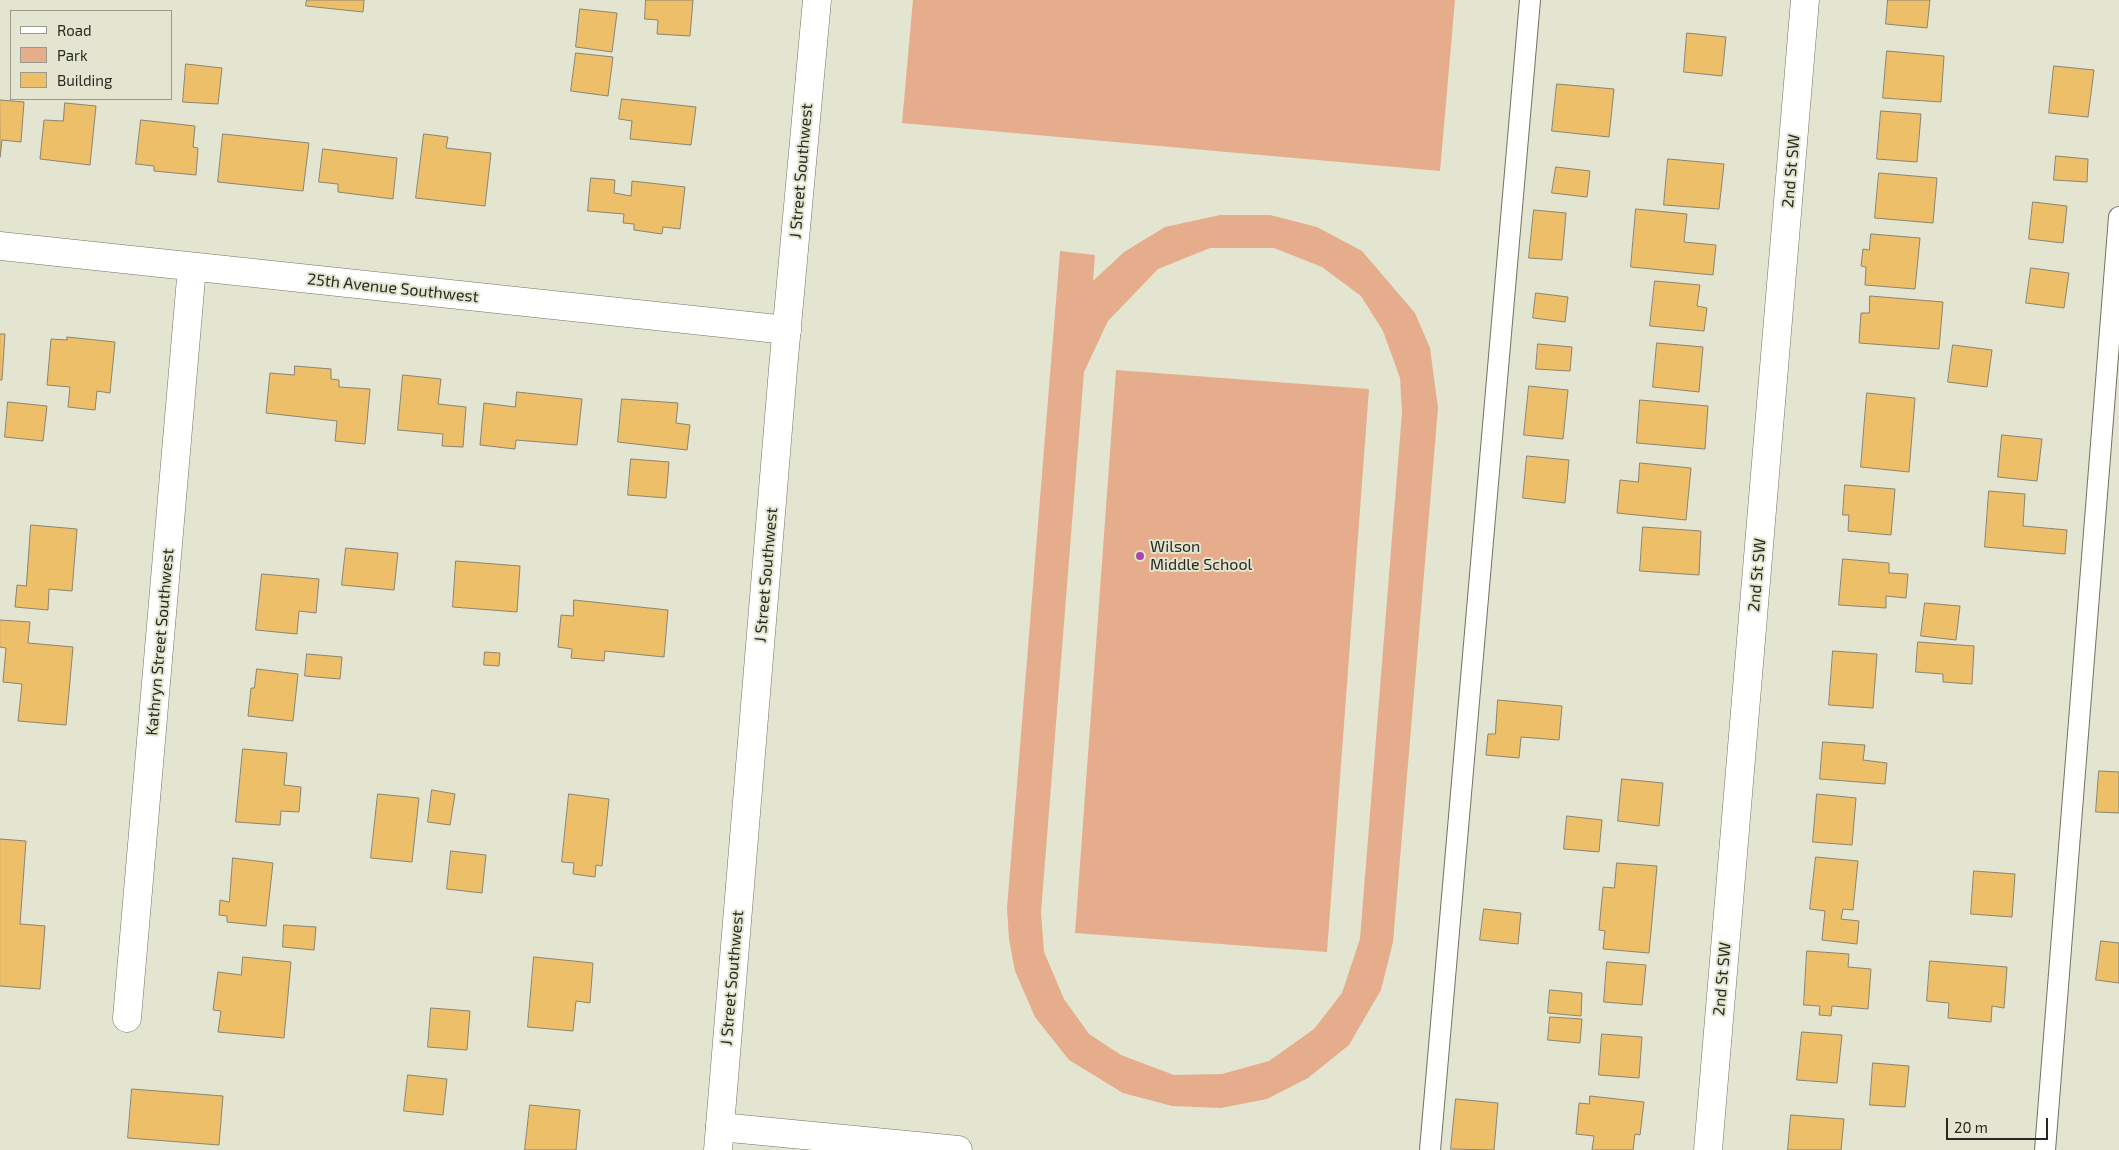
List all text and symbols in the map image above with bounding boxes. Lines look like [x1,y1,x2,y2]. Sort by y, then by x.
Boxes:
legend [10,10,172,100]
text: Road [57,21,92,39]
text: Park [57,46,88,64]
text: Building [57,71,112,89]
street label: J Street Southwest [786,103,816,239]
street label: 2nd St SW [1778,133,1804,209]
street label: 25th Avenue Southwest [306,269,480,307]
street label: J Street Southwest [751,507,781,643]
place label: Wilson Middle School [1150,537,1252,575]
street label: 2nd St SW [1744,537,1770,613]
street label: Kathryn Street Southwest [142,548,178,736]
marker: Wilson Middle School [1134,550,1146,562]
street label: J Street Southwest [717,910,747,1046]
street label: 2nd St SW [1709,941,1735,1017]
scale bar [1949,1108,2052,1140]
text: 20 m [1954,1118,1988,1136]

